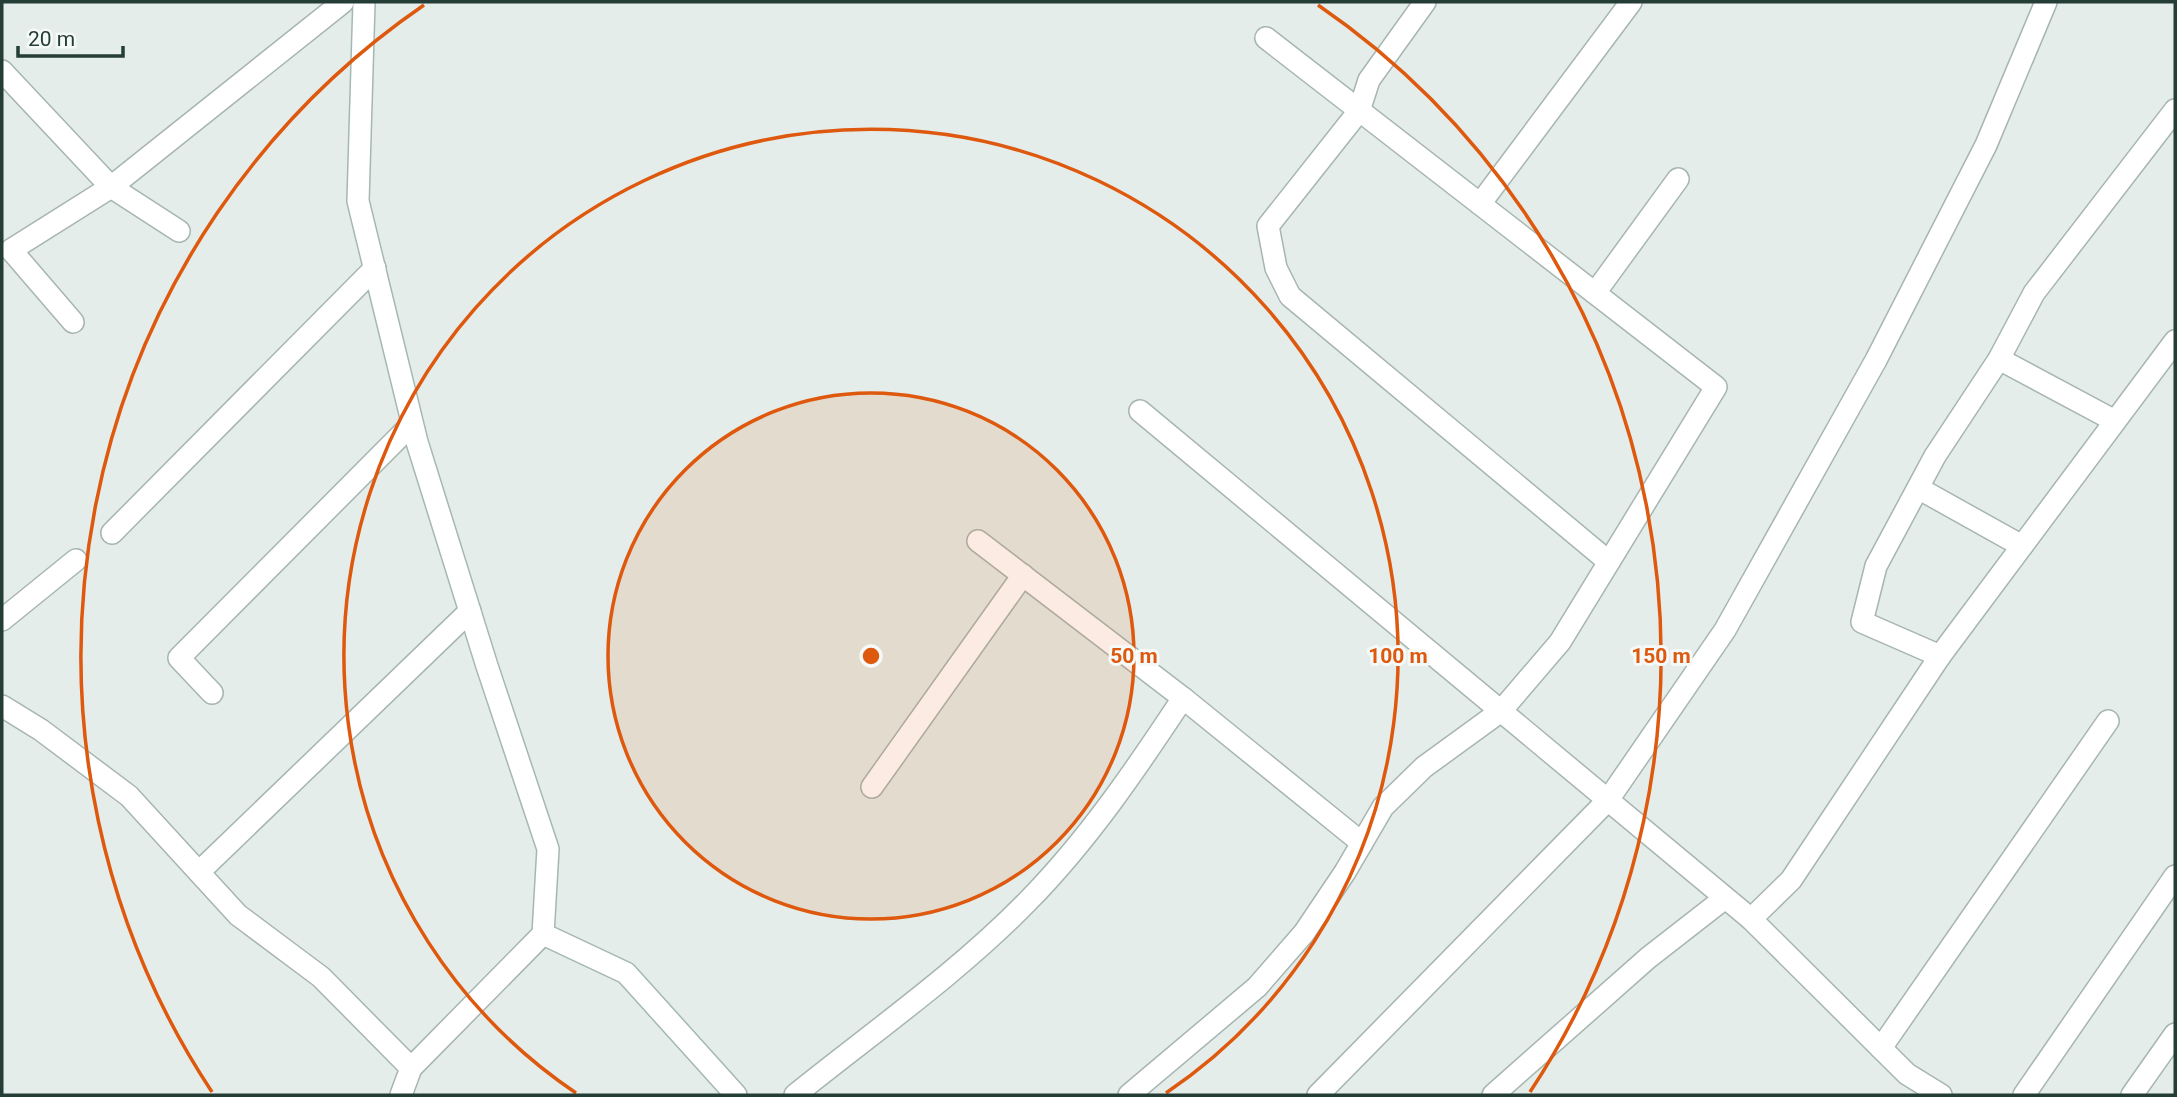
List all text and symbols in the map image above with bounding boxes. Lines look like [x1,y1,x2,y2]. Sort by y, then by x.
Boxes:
scale bar [18,14,122,58]
text: 20 m [28,27,75,51]
centre of rings [859,644,883,668]
text: 50 m [1110,644,1158,668]
text: 100 m [1368,644,1428,668]
text: 150 m [1631,644,1691,668]

